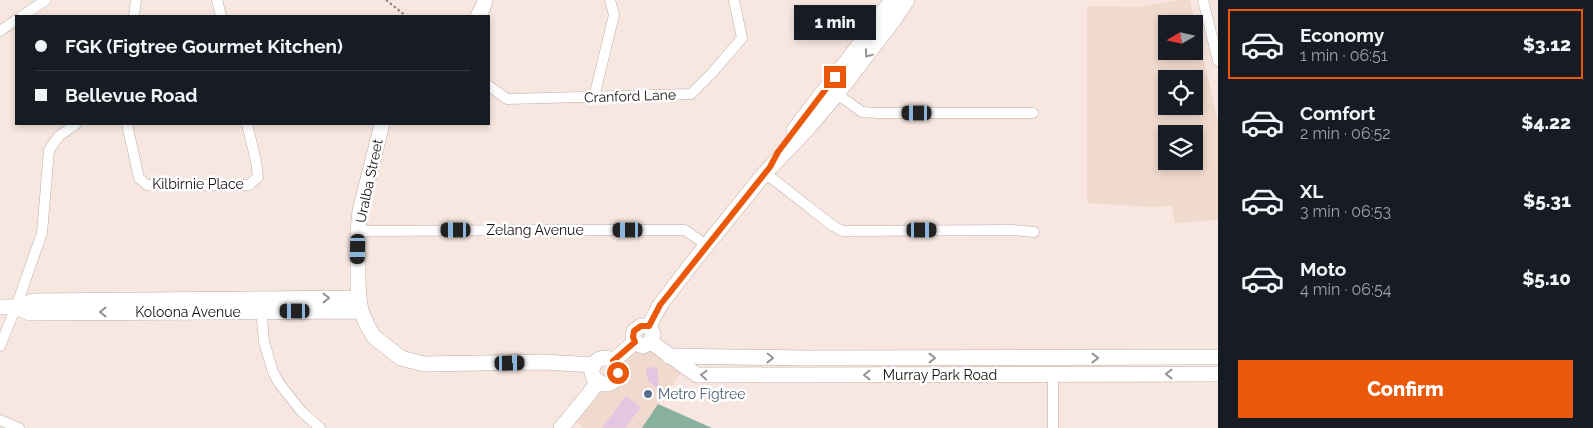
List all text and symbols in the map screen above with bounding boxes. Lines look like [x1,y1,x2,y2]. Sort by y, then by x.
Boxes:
callout: 1 min [794,5,876,40]
text: 1 min [814,13,856,32]
north arrow [1158,15,1202,60]
map controls [1158,15,1203,170]
icon: car [1240,22,1285,67]
text: Economy [1300,24,1384,46]
text: $3.12 [1523,33,1571,55]
text: FGK (Figtree Gourmet Kitchen) [65,35,343,57]
text: 1 min · 06:51 [1300,46,1388,65]
one-way arrow [865,48,874,58]
route end [824,66,846,88]
button: locate [1158,70,1203,115]
text: Bellevue Road [65,84,198,106]
street label: Cranford Lane [584,86,676,106]
icon: car [1240,100,1285,145]
text: Comfort [1300,102,1375,124]
car [902,106,932,121]
text: $4.22 [1521,111,1571,133]
text: 2 min · 06:52 [1300,124,1391,143]
button: layers [1158,125,1203,170]
street label: Uralba Street [352,137,386,224]
street label: Kilbirnie Place [152,176,244,192]
icon: car [1240,178,1285,223]
text: XL [1300,180,1323,202]
text: $5.31 [1523,189,1571,211]
text: 3 min · 06:53 [1300,202,1391,221]
street label: Zelang Avenue [486,222,584,238]
car [441,223,471,238]
car [613,223,643,238]
car [907,223,937,238]
car [350,234,365,264]
icon: car [1240,256,1285,301]
text: Moto [1300,258,1346,280]
text: $5.10 [1522,267,1571,289]
text: 4 min · 06:54 [1300,280,1391,299]
one-way arrow [323,293,331,303]
street label: Koloona Avenue [135,304,241,320]
car [280,304,310,319]
one-way arrow [98,307,106,317]
one-way arrow [766,353,774,363]
one-way arrow [929,353,937,363]
one-way arrow [1092,353,1099,363]
car [494,355,525,371]
button: Confirm [1238,360,1573,418]
route start [607,362,629,384]
street label: Murray Park Road [883,367,997,383]
one-way arrow [700,369,708,380]
one-way arrow [1165,369,1173,379]
one-way arrow [863,370,870,380]
place label: Metro Figtree [658,386,745,402]
marker: Metro Figtree [642,388,654,400]

